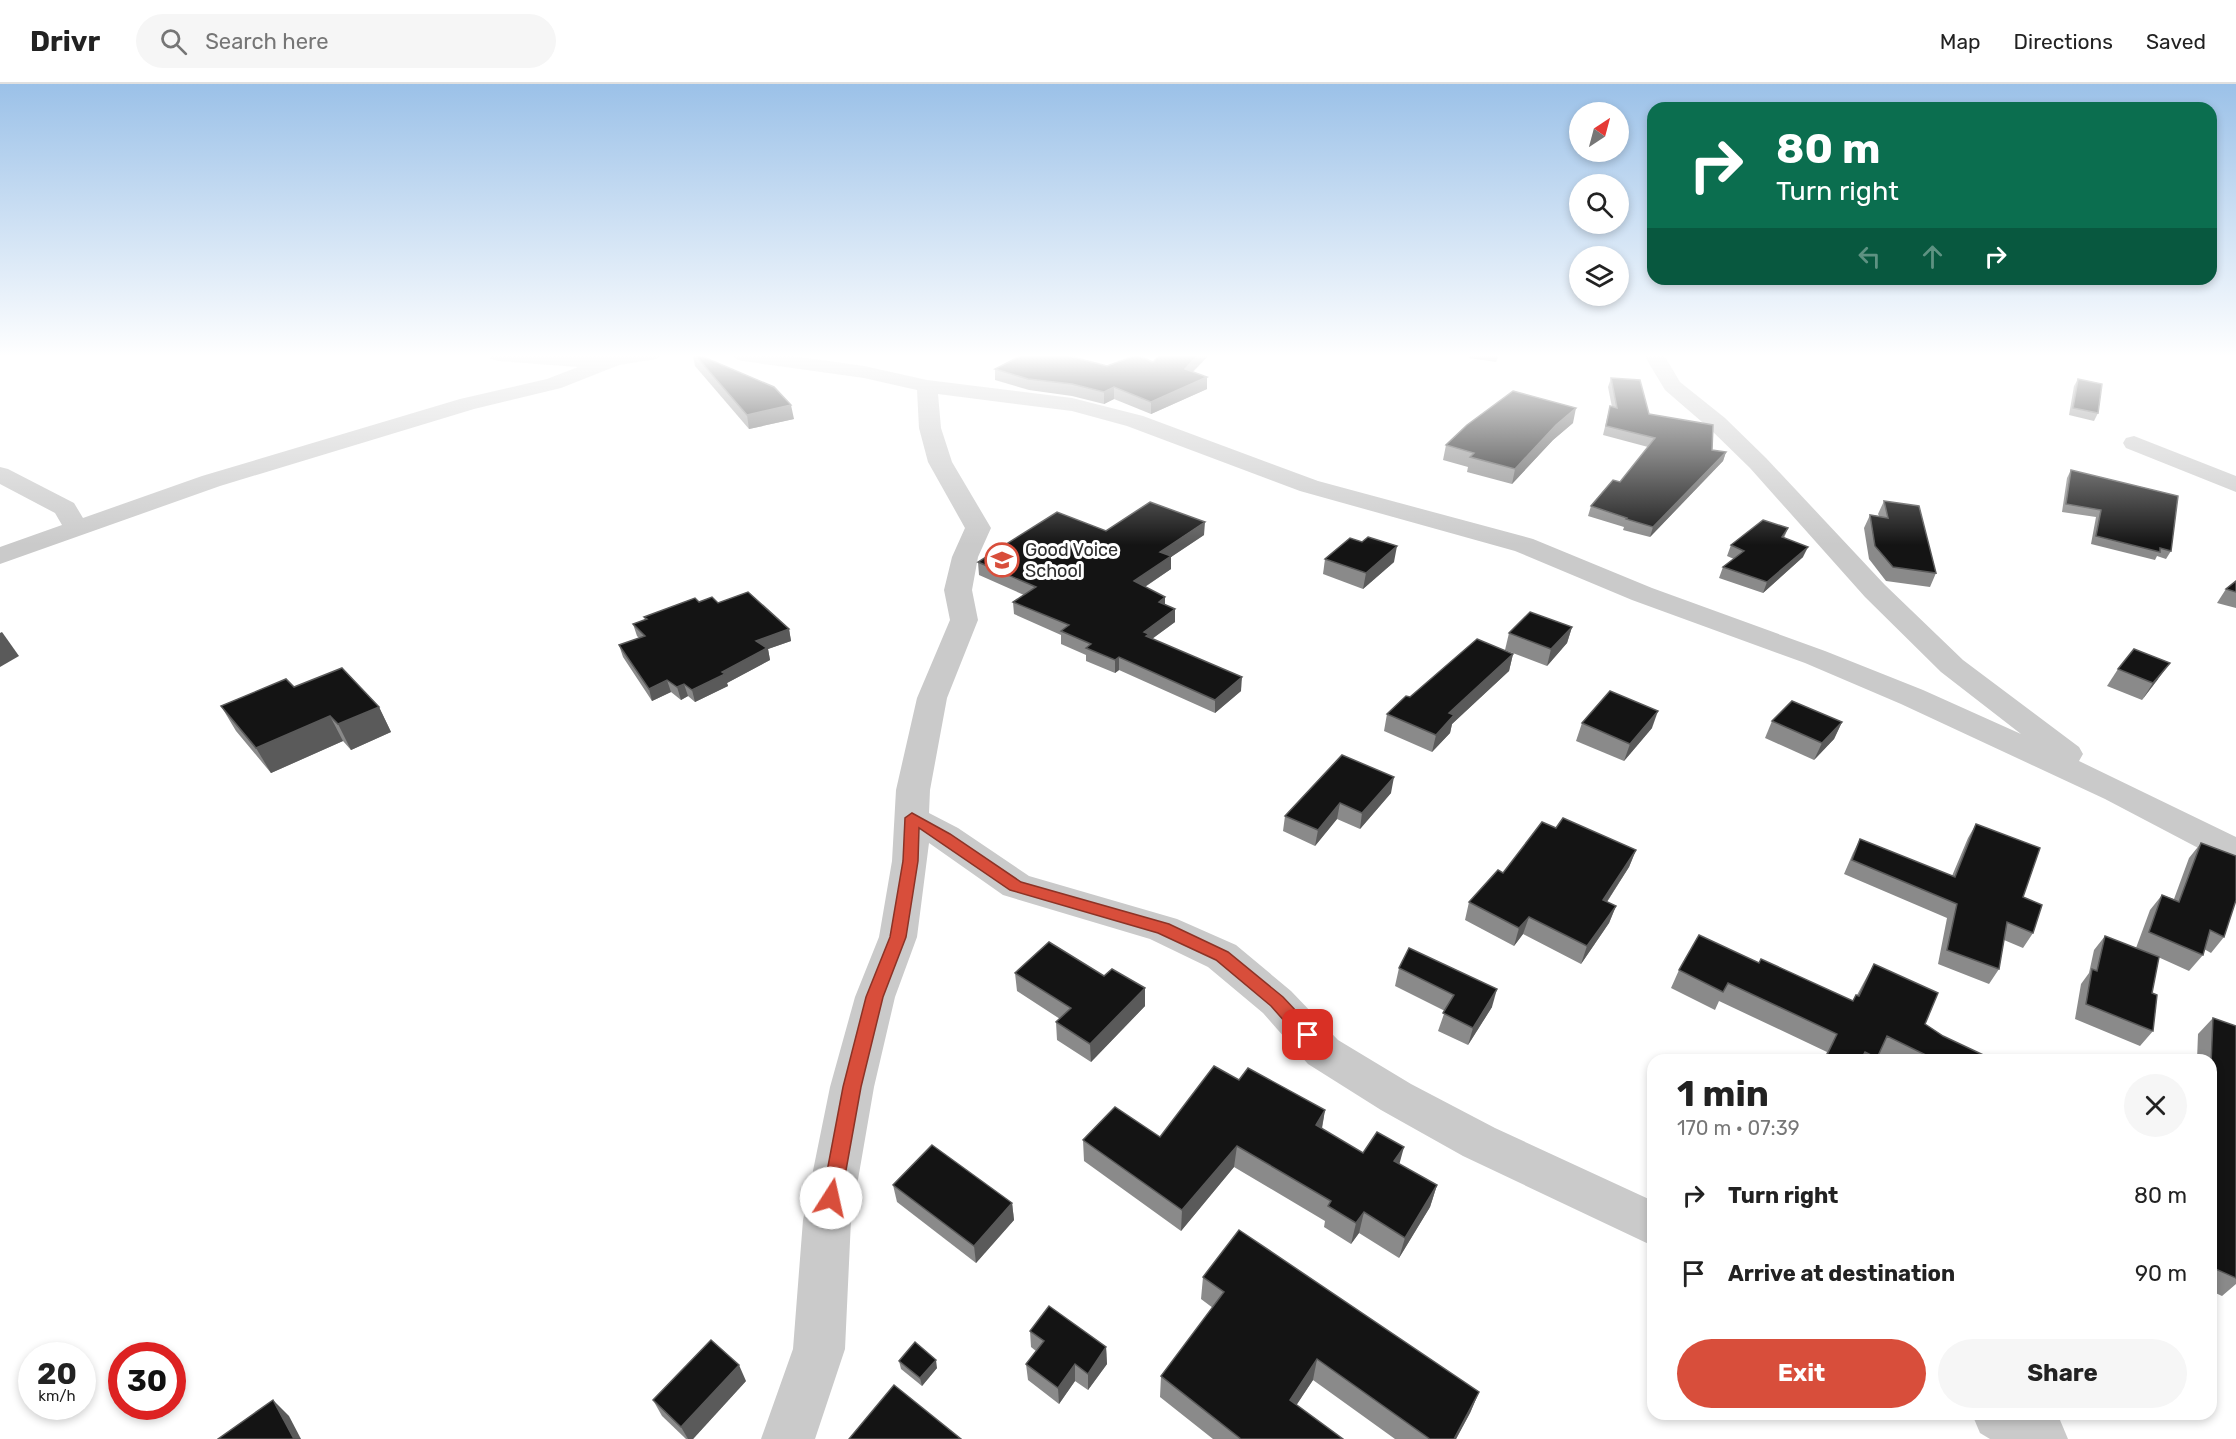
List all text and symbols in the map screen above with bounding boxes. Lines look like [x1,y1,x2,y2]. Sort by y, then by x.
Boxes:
search box [136,14,556,68]
text: Drivr [30,25,100,58]
icon: search [157,25,190,58]
text: Search here [205,28,329,55]
text: Map [1940,29,1981,54]
text: Directions [2014,29,2113,54]
text: Saved [2146,29,2206,54]
north arrow [1569,102,1629,162]
map controls [1569,102,1629,306]
text: 80 m [1776,124,1880,174]
icon: right [1677,126,1755,204]
button: search [1569,174,1629,234]
text: Turn right [1776,175,1899,207]
icon: left [1853,240,1886,273]
icon: ahead [1916,240,1949,273]
icon: right [1979,240,2012,273]
button: layers [1569,246,1629,306]
place label: Good Voice School [1025,539,1118,582]
school or university icon: Good Voice School [984,542,1020,578]
pin [1282,1009,1333,1060]
icon: arrive [1291,1018,1324,1051]
text: 1 min [1677,1072,1769,1115]
button: close [2124,1074,2187,1137]
text: 170 m · 07:39 [1677,1116,1800,1140]
position arrow [799,1166,863,1230]
icon: right [1677,1179,1710,1212]
text: Turn right [1728,1182,1838,1209]
text: 80 m [2134,1182,2187,1209]
icon: arrive [1677,1257,1710,1290]
text: Arrive at destination [1728,1260,1955,1287]
text: 90 m [2135,1260,2187,1287]
button: Exit [1677,1339,1926,1408]
button: Share [1938,1339,2187,1408]
speed limit sign: 30 [108,1342,186,1420]
text: 20 [37,1356,77,1392]
text: km/h [38,1387,76,1405]

